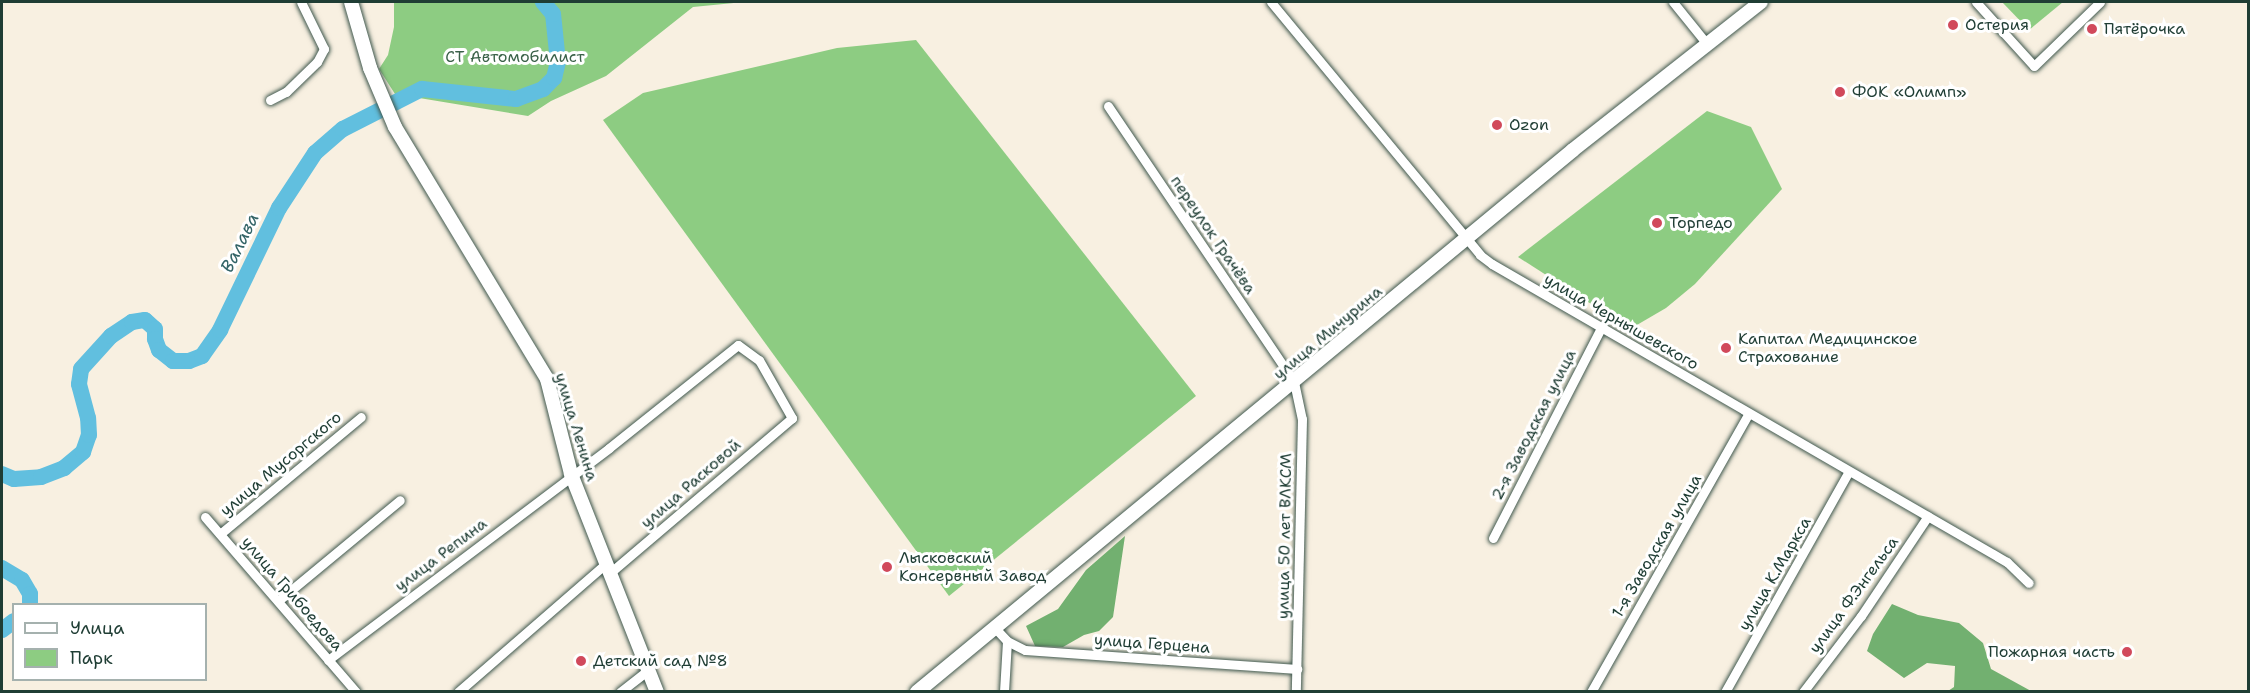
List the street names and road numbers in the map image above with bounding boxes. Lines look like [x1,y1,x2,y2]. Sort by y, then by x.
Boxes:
street label: переулок Грачёва [1166,172,1260,298]
street label: улица Чернышевского [1540,270,1702,374]
street label: улица Мичурина [1270,282,1386,384]
street label: 2-я Заводская улица [1488,346,1580,504]
street label: улица Ленина [550,370,602,484]
street label: улица Мусоргского [216,408,346,520]
street label: улица Расковой [637,435,745,533]
street label: улица 50 лет ВЛКСМ [1274,453,1296,619]
street label: 1-я Заводская улица [1608,471,1706,621]
street label: улица Репина [391,514,491,596]
street label: улица К.Маркса [1735,514,1815,634]
street label: улица Грибоедова [237,533,347,655]
street label: улица Ф.Энгельса [1805,533,1903,657]
street label: улица Герцена [1093,630,1211,658]

